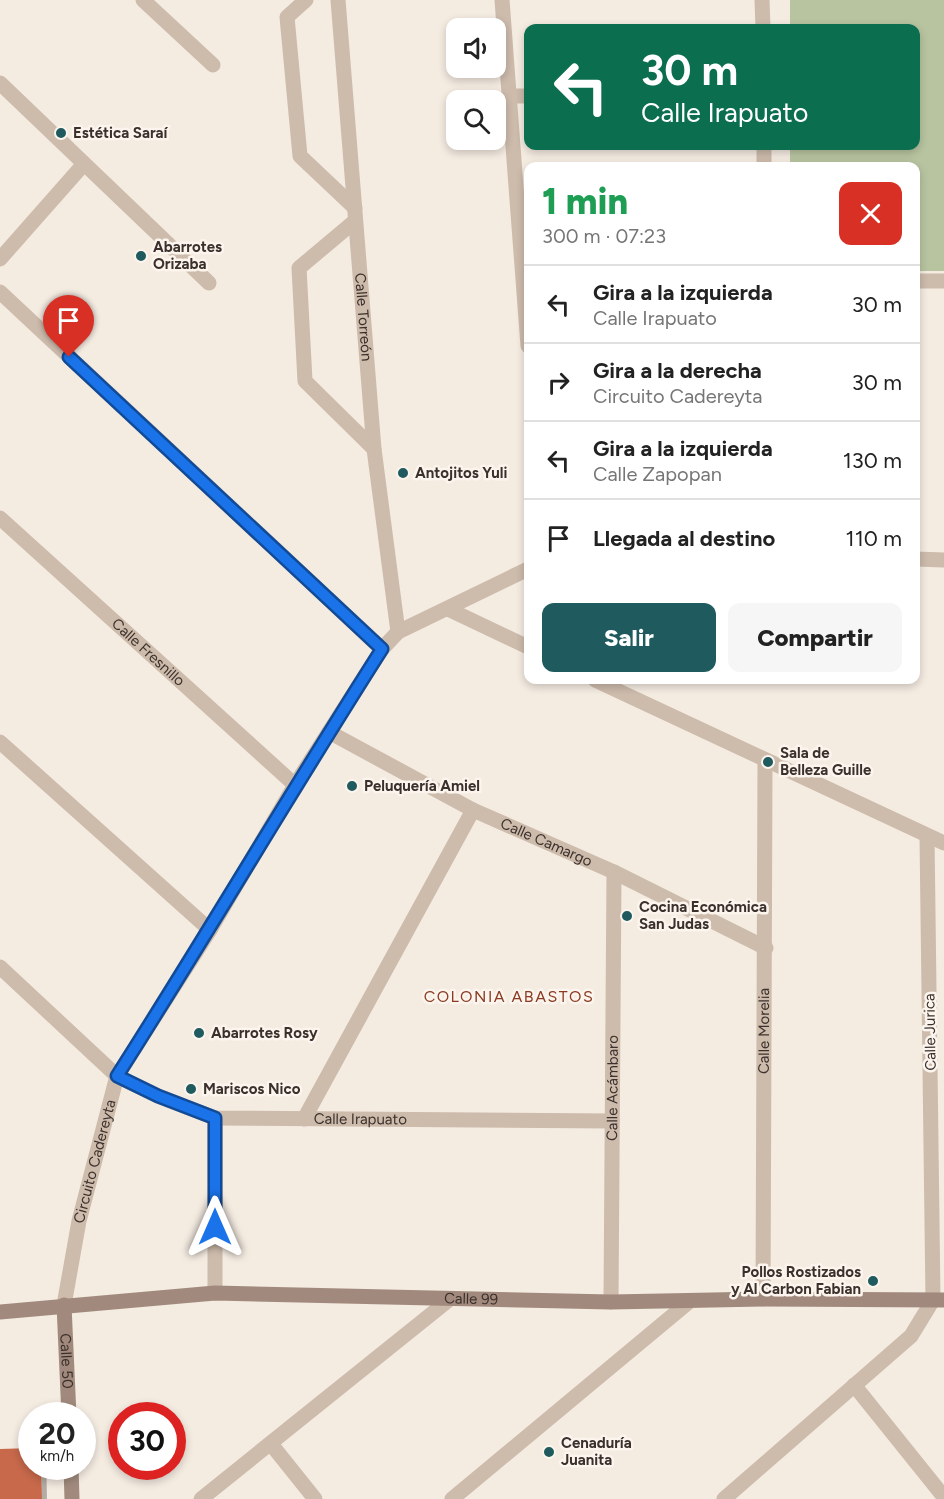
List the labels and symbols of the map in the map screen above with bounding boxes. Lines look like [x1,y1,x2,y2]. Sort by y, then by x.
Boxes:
place label: Estética Saraí [73,124,169,142]
marker: Estética Saraí [54,126,68,140]
place label: Abarrotes Orizaba [153,238,222,273]
marker: Abarrotes Orizaba [134,249,148,263]
street label: Calle Torreón [351,272,376,362]
pin [43,295,94,357]
place label: Antojitos Yuli [415,464,507,482]
marker: Antojitos Yuli [396,466,410,480]
street label: Calle Fresnillo [108,615,189,690]
place label: Sala de Belleza Guille [780,744,872,779]
marker: Sala de Belleza Guille [761,755,775,769]
place label: Peluquería Amiel [364,777,480,795]
marker: Peluquería Amiel [345,779,359,793]
street label: Calle Camargo [498,814,595,870]
place label: Cocina Económica San Judas [639,898,767,933]
marker: Cocina Económica San Judas [620,909,634,923]
district label: COLONIA ABASTOS [424,987,594,1006]
street label: Calle Morelia [755,988,773,1074]
street label: Calle Jurica [920,993,940,1071]
place label: Abarrotes Rosy [211,1024,318,1042]
marker: Abarrotes Rosy [192,1026,206,1040]
street label: Calle Acámbaro [603,1035,622,1141]
place label: Mariscos Nico [203,1080,301,1098]
marker: Mariscos Nico [184,1082,198,1096]
street label: Circuito Cadereyta [70,1098,119,1225]
street label: Calle Irapuato [314,1110,407,1128]
position arrow [183,1195,247,1259]
place label: Pollos Rostizados y Al Carbon Fabian [731,1263,861,1298]
marker: Pollos Rostizados y Al Carbon Fabian [866,1274,880,1288]
street label: Calle 99 [444,1289,498,1308]
street label: Calle 50 [56,1333,77,1389]
speed limit sign: 30 [108,1402,186,1480]
place label: Cenaduría Juanita [561,1434,632,1469]
marker: Cenaduría Juanita [542,1445,556,1459]

